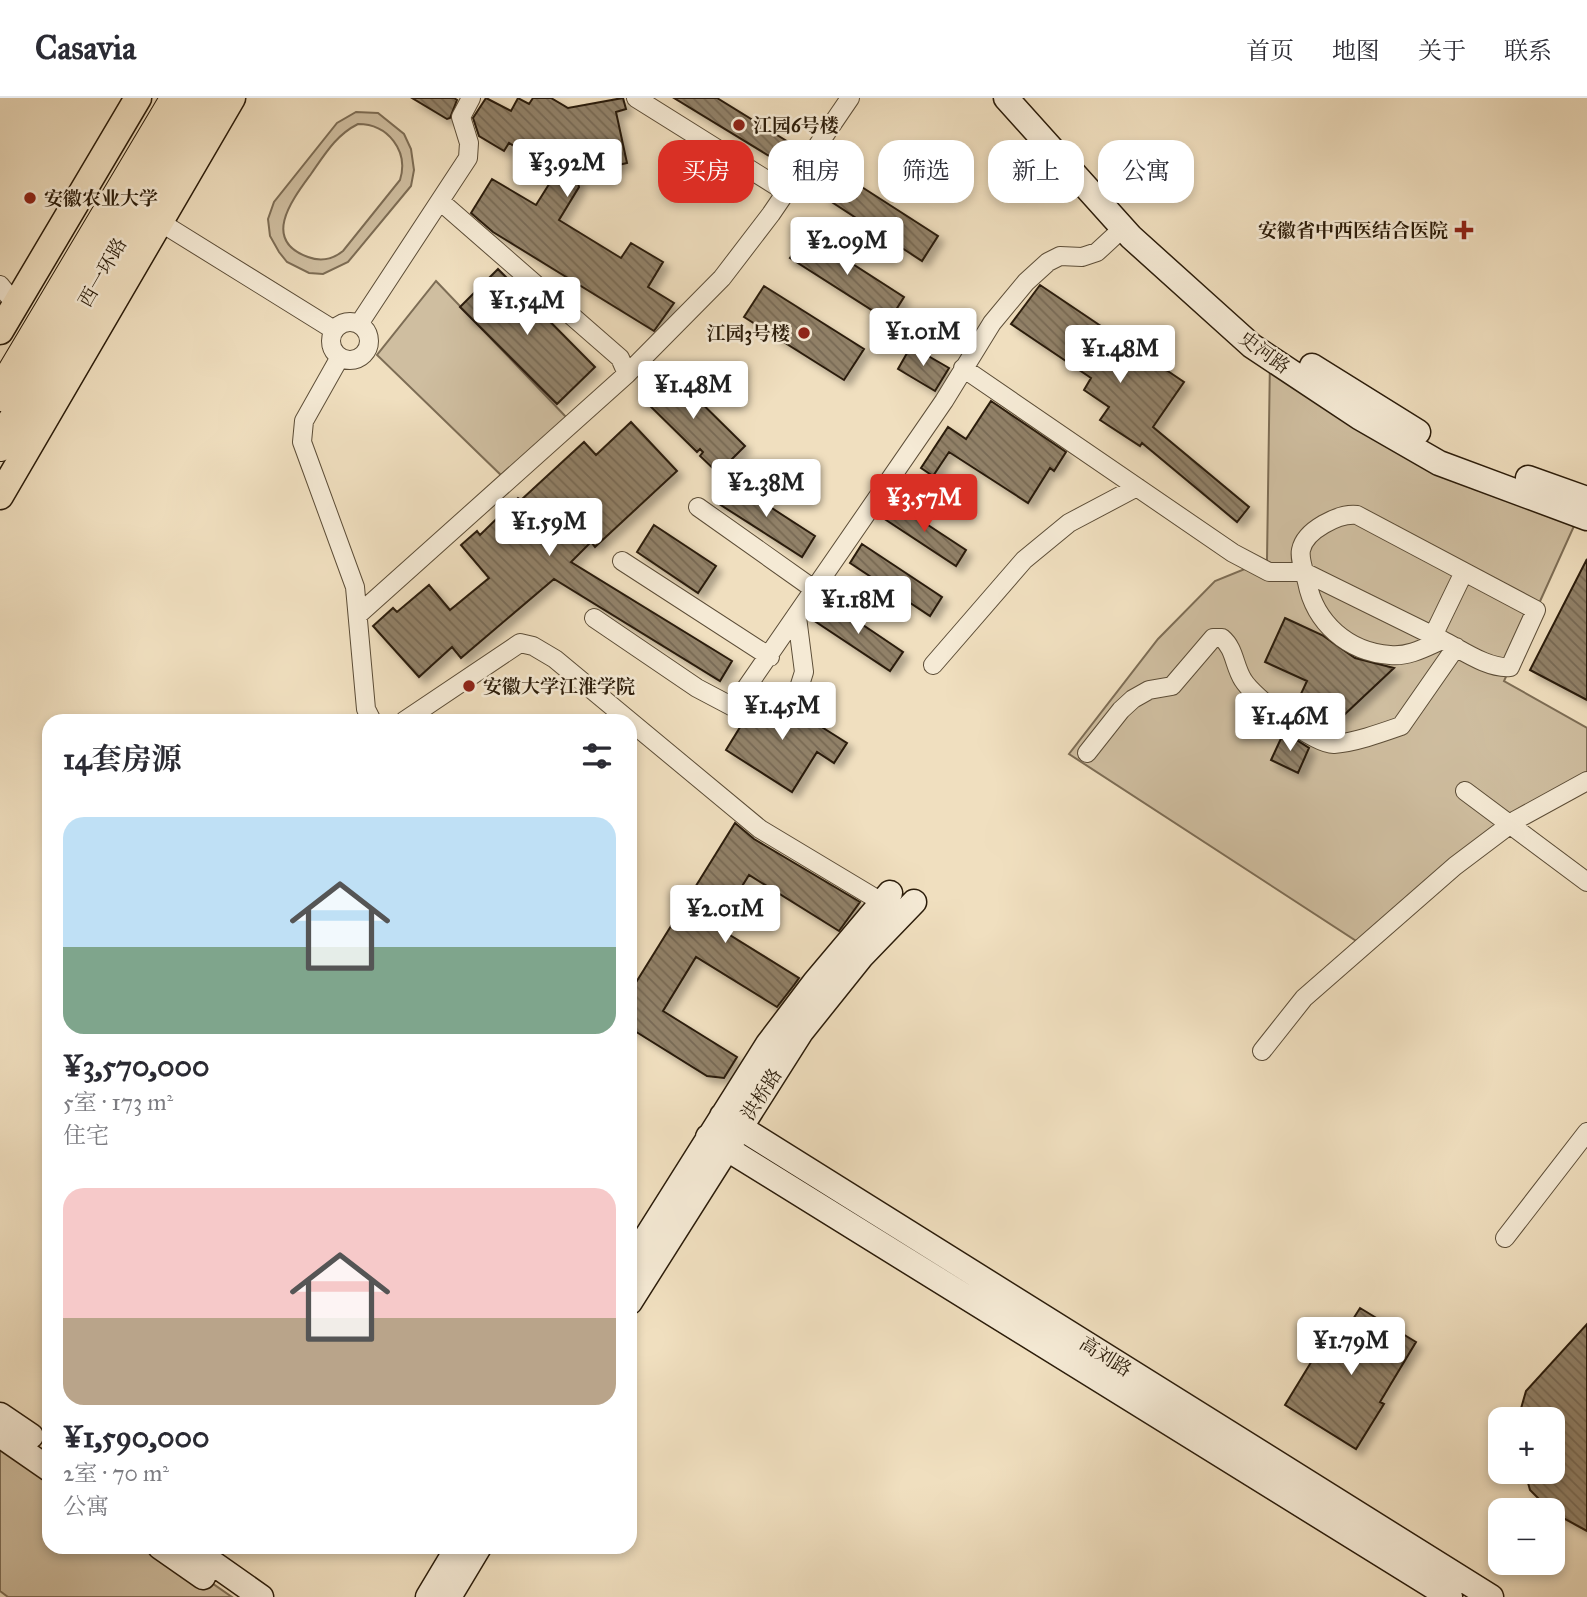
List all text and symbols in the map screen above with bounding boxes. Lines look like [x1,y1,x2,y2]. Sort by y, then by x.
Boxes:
text: Casavia [35,28,136,68]
text: 首页 [1246,36,1294,66]
text: 地图 [1332,36,1380,66]
text: 关于 [1418,36,1466,66]
text: 联系 [1504,36,1552,66]
place label: 江园6号楼 [753,114,839,137]
marker: 江园6号楼 [731,117,747,133]
pin: ¥3.92M [510,140,624,199]
chip: 买房 [658,140,754,203]
chip: 租房 [768,140,864,203]
chip: 筛选 [878,140,974,203]
chip: 新上 [988,140,1084,203]
chip: 公寓 [1098,140,1194,203]
text: ¥3.92M [529,148,605,176]
place label: 安徽农业大学 [44,187,158,210]
marker: 安徽农业大学 [22,190,38,206]
pin: ¥2.09M [790,218,904,277]
place label: 安徽省中西医结合医院 [1258,219,1448,242]
marker: 安徽省中西医结合医院 [1454,220,1474,240]
text: ¥2.09M [806,226,888,254]
street label: 西一环路 [73,234,131,311]
pin: ¥1.54M [470,278,584,337]
text: ¥1.54M [489,286,565,314]
pin: ¥1.01M [866,308,980,368]
text: ¥1.01M [886,317,960,345]
place label: 江园3号楼 [706,322,790,346]
marker: 江园3号楼 [796,325,812,341]
pin: ¥1.48M [1063,326,1177,385]
street label: 史河路 [1235,326,1295,378]
text: ¥1.48M [1081,334,1159,362]
pin: ¥1.48M [636,362,750,421]
text: ¥1.48M [654,370,732,398]
pin: ¥2.38M [709,460,823,519]
text: ¥2.38M [728,468,804,496]
pin: ¥3.57M [867,474,981,534]
text: ¥3.57M [886,483,962,511]
pin: ¥1.59M [492,498,606,558]
text: ¥1.59M [511,507,587,535]
pin: ¥1.18M [801,576,915,636]
text: ¥1.18M [821,585,895,613]
place label: 安徽大学江淮学院 [483,675,635,698]
marker: 安徽大学江淮学院 [461,678,477,694]
pin: ¥1.45M [725,682,839,742]
text: ¥1.45M [744,691,820,719]
pin: ¥1.46M [1233,694,1347,753]
text: ¥1.46M [1251,702,1329,730]
icon: filters [578,737,616,775]
text: 14套房源 [63,741,182,777]
icon: home [277,863,403,989]
pin: ¥2.01M [668,886,782,945]
text: ¥2.01M [686,894,764,922]
text: ¥3,570,000 [63,1048,209,1084]
street label: 洪桥路 [736,1064,787,1124]
text: 5室 · 173 m² [63,1088,173,1116]
text: 住宅 [63,1121,109,1149]
icon: home [277,1234,403,1360]
pin: ¥1.79M [1294,1318,1408,1377]
text: ¥1.79M [1313,1326,1389,1354]
street label: 高刘路 [1075,1332,1136,1381]
map controls [1488,1407,1565,1575]
button: + [1488,1407,1565,1484]
text: ¥1,590,000 [63,1419,209,1455]
text: 2室 · 70 m² [63,1459,169,1487]
text: 公寓 [63,1492,109,1520]
button: − [1488,1498,1565,1575]

